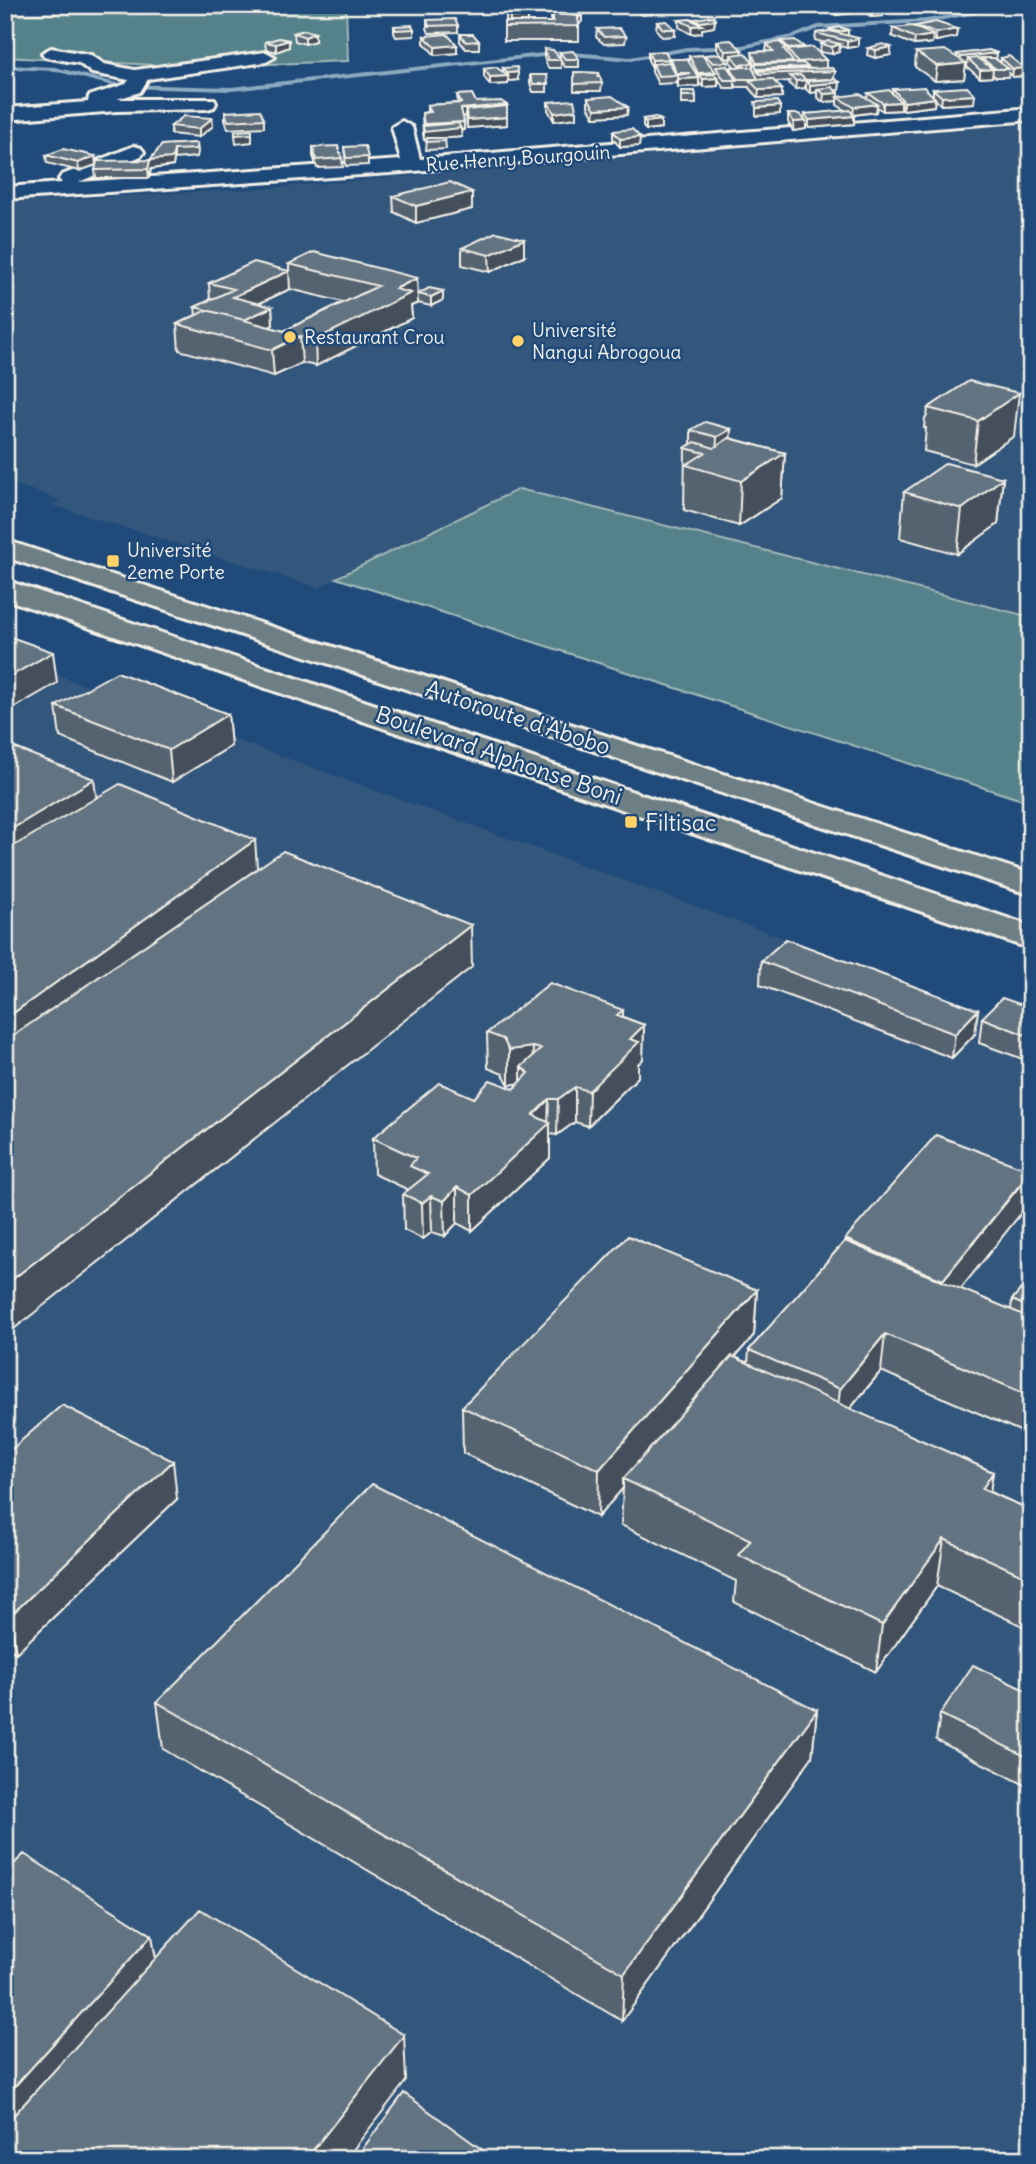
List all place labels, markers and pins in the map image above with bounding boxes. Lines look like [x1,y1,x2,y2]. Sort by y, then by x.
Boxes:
place label: Université Nangui Abrogoua [532,318,682,364]
place label: Restaurant Crou [304,325,445,349]
marker: Restaurant Crou [282,329,298,345]
marker: Université Nangui Abrogoua [510,333,526,349]
place label: Université 2eme Porte [127,538,225,584]
marker: Université 2eme Porte [105,553,121,569]
place label: Filtisac [645,808,716,837]
marker: Filtisac [623,814,639,830]

